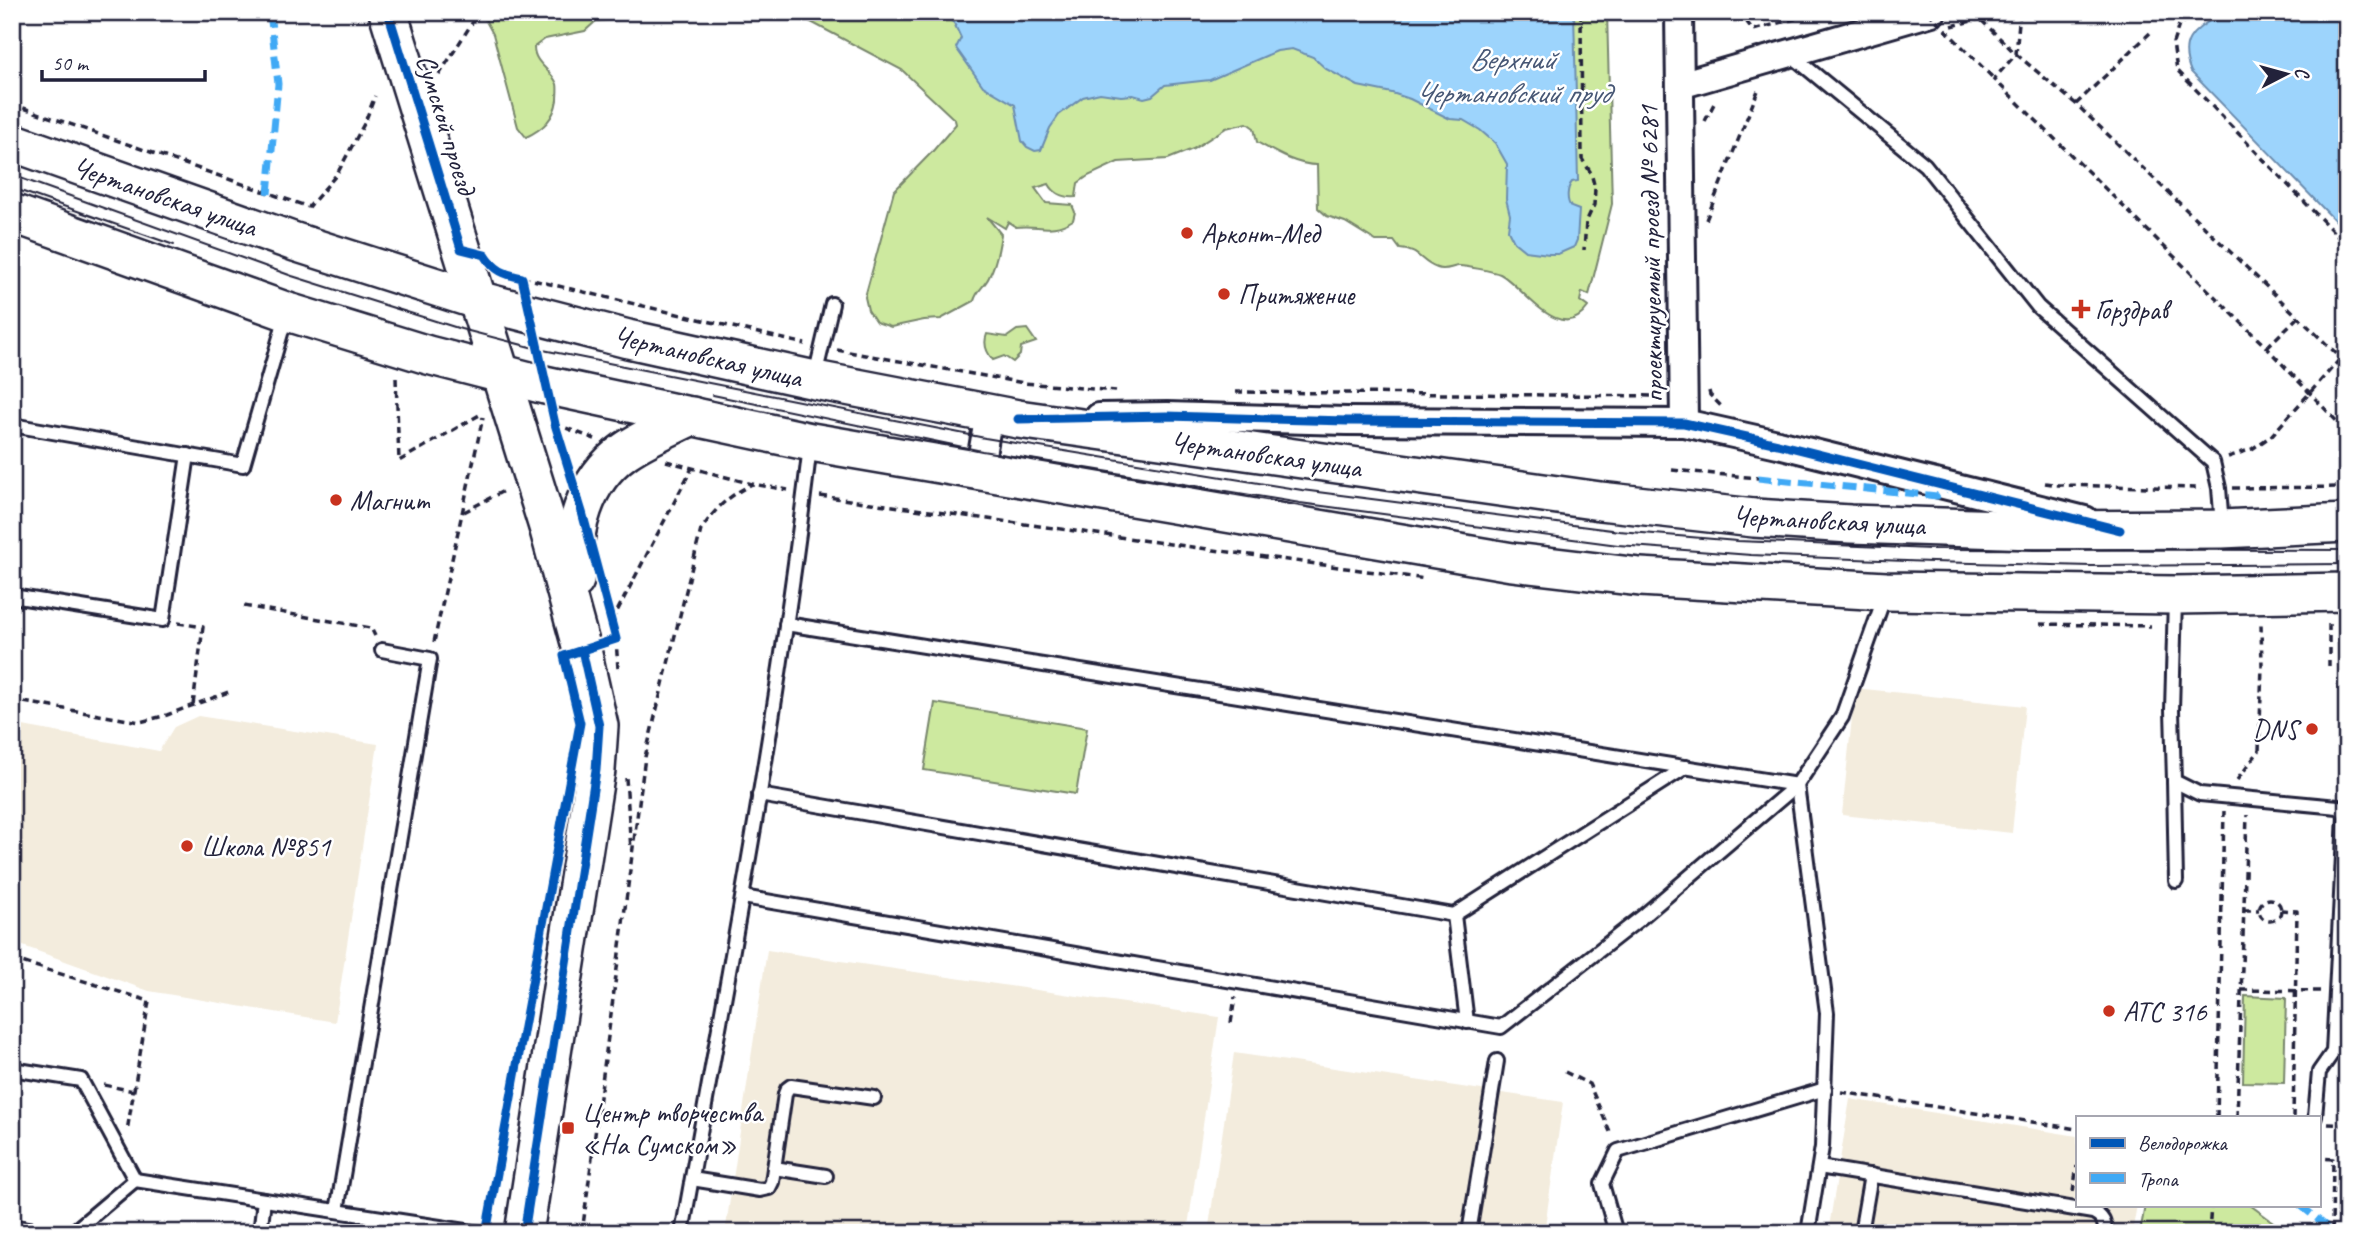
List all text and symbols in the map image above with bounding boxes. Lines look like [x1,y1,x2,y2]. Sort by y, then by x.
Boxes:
scale bar [42,38,205,82]
north arrow [2250,38,2320,108]
water label: Верхний Чертановский пруд [1415,40,1616,112]
text: 50 m [52,50,90,76]
street label: Сумской проезд [409,50,485,201]
text: С [2289,66,2315,81]
street label: проектируемый проезд № 6281 [1630,104,1671,403]
street label: Чертановская улица [68,149,263,245]
place label: Арконт-Мед [1201,216,1322,251]
marker: Арконт-Мед [1179,225,1195,241]
place label: Притяжение [1238,277,1356,312]
marker: Притяжение [1216,286,1232,302]
place label: Горздрав [2095,292,2173,327]
marker: Горздрав [2073,301,2089,317]
street label: Чертановская улица [610,318,807,396]
street label: Чертановская улица [1168,424,1365,485]
place label: Магнит [350,483,431,518]
marker: Магнит [328,492,344,508]
street label: Чертановская улица [1732,498,1928,543]
place label: DNS [2252,712,2302,747]
marker: DNS [2304,721,2320,737]
place label: Школа №851 [201,829,332,864]
marker: Школа №851 [179,838,195,854]
place label: АТС 316 [2123,994,2208,1029]
marker: АТС 316 [2101,1003,2117,1019]
place label: Центр творчества «На Сумском» [582,1095,764,1162]
legend [2076,1116,2320,1206]
marker: Центр творчества «На Сумском» [560,1120,576,1136]
text: Велодорожка [2138,1130,2228,1156]
text: Тропа [2138,1166,2179,1192]

